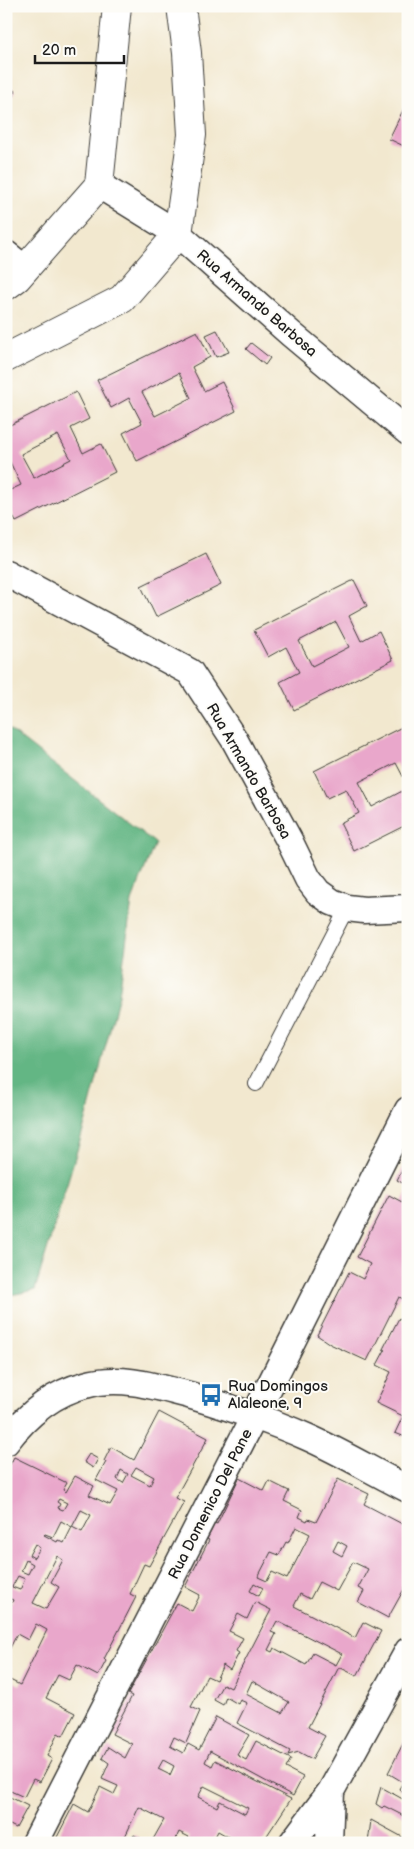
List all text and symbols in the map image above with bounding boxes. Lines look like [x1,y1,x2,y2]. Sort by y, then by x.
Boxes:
scale bar [35,32,124,64]
text: 20 m [42,41,76,60]
street label: Rua Armando Barbosa [192,246,321,361]
street label: Rua Armando Barbosa [202,700,295,843]
place label: Rua Domingos Alaleone, 9 [228,1377,328,1413]
bus stop icon: Rua Domingos Alaleone, 9 [198,1382,224,1408]
street label: Rua Domenico Del Pane [164,1426,257,1583]

